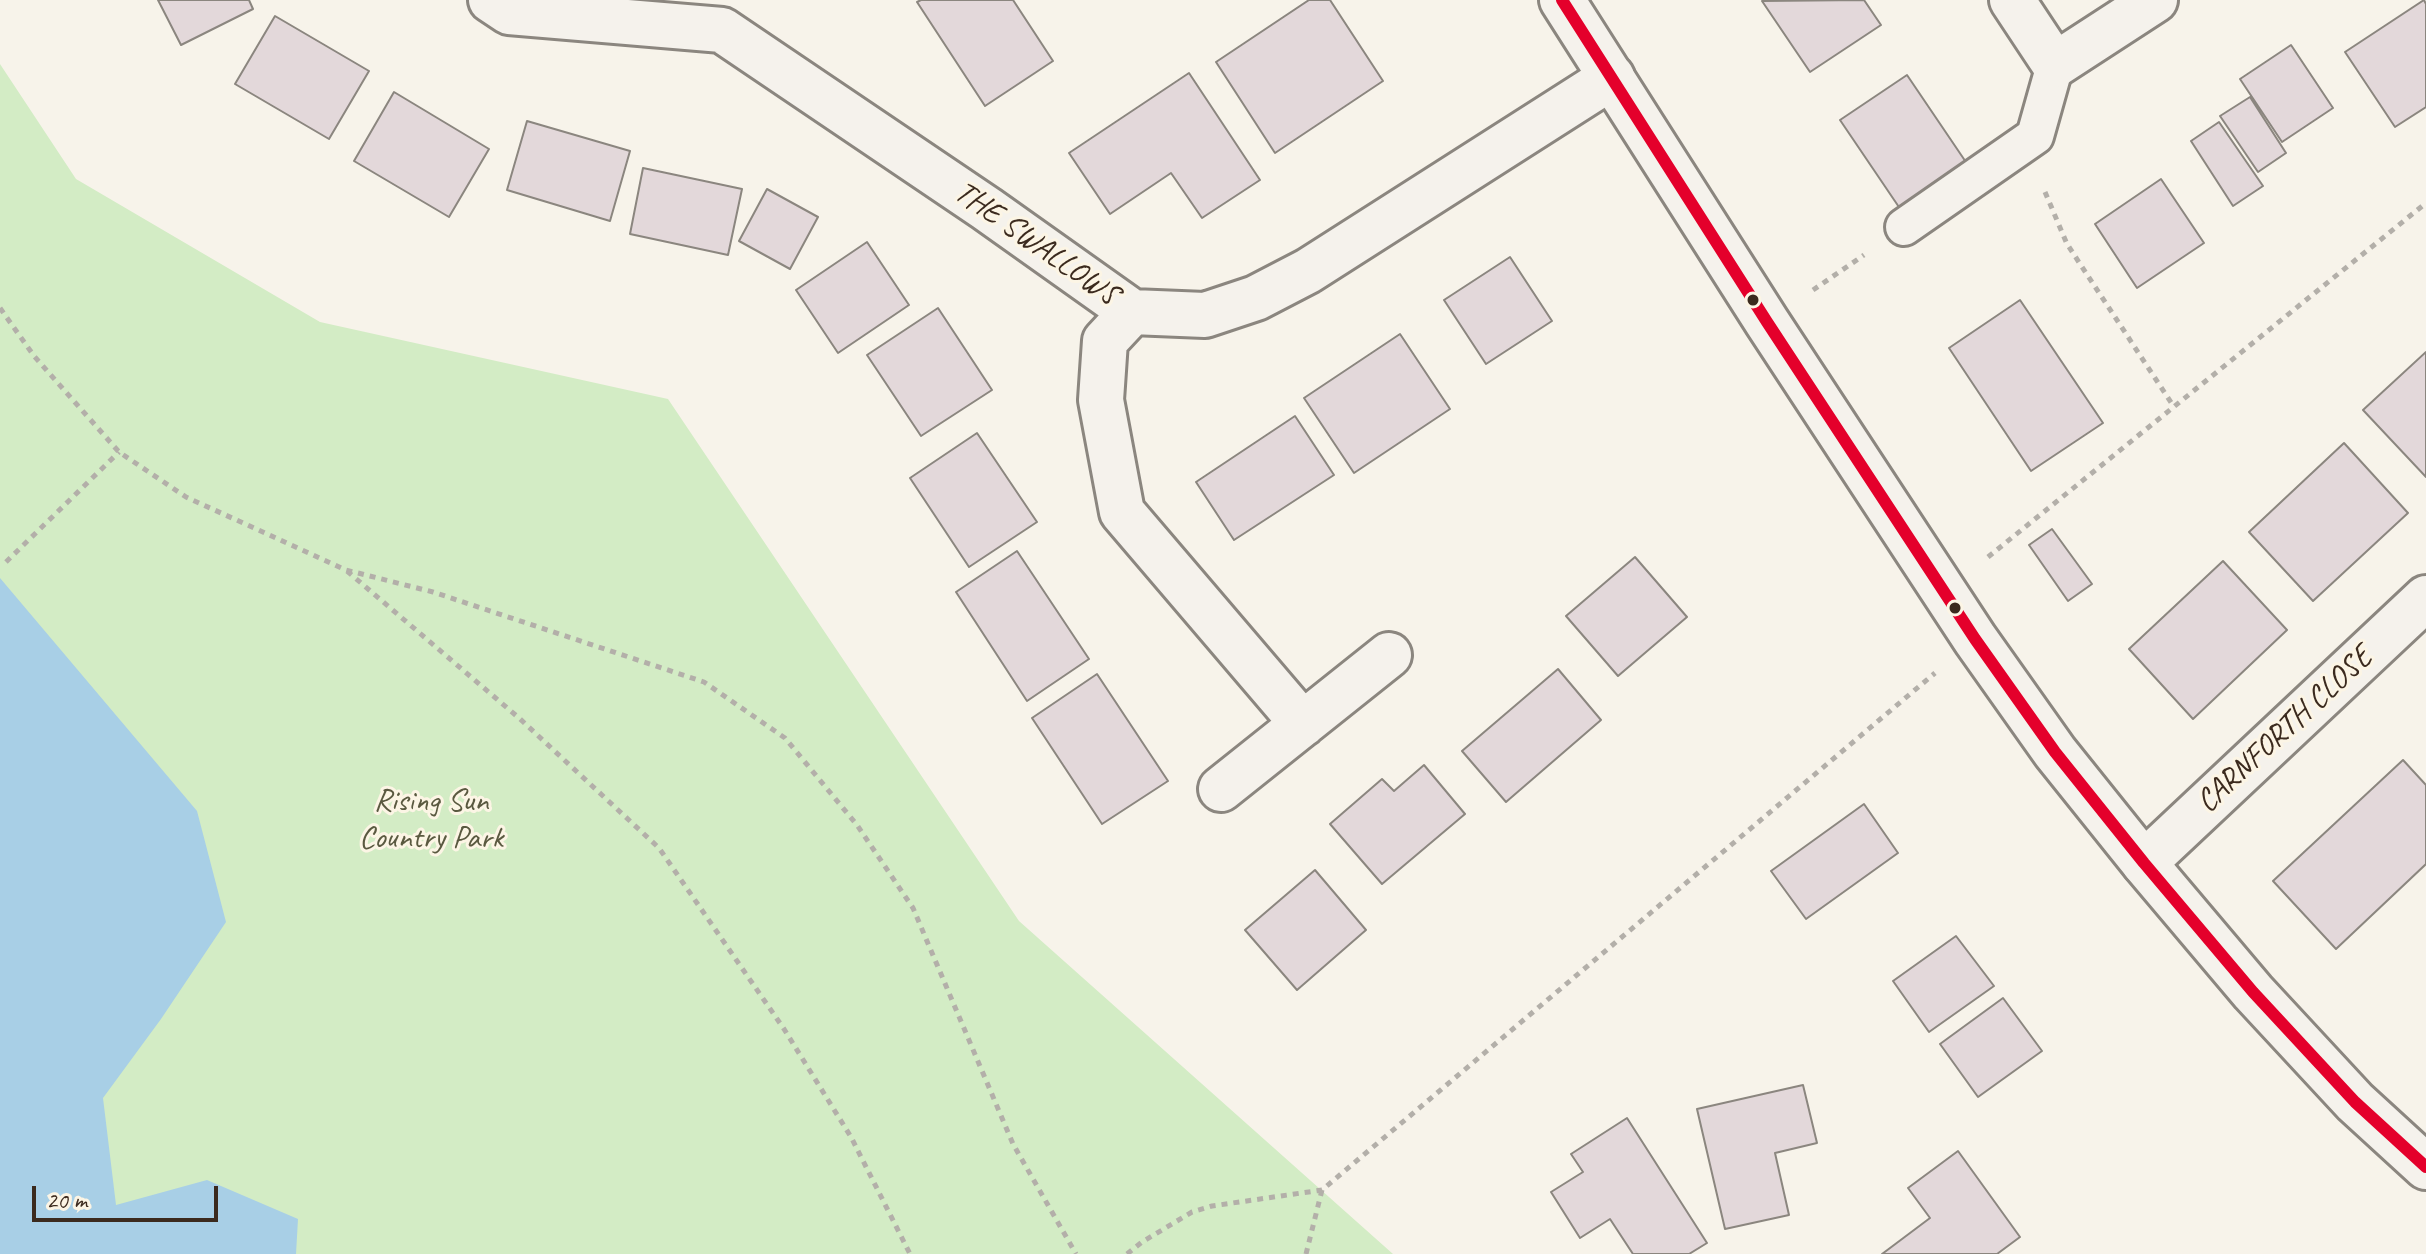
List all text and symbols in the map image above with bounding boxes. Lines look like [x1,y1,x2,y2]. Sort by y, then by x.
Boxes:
street label: THE SWALLOWS [947,173,1125,315]
unlabelled marker [1745,292,1761,308]
unlabelled marker [1947,600,1963,616]
street label: CARNFORTH CLOSE [2189,639,2381,821]
park label: Rising Sun Country Park [359,783,503,858]
scale bar [36,1170,222,1220]
text: 20 m [46,1185,87,1215]

